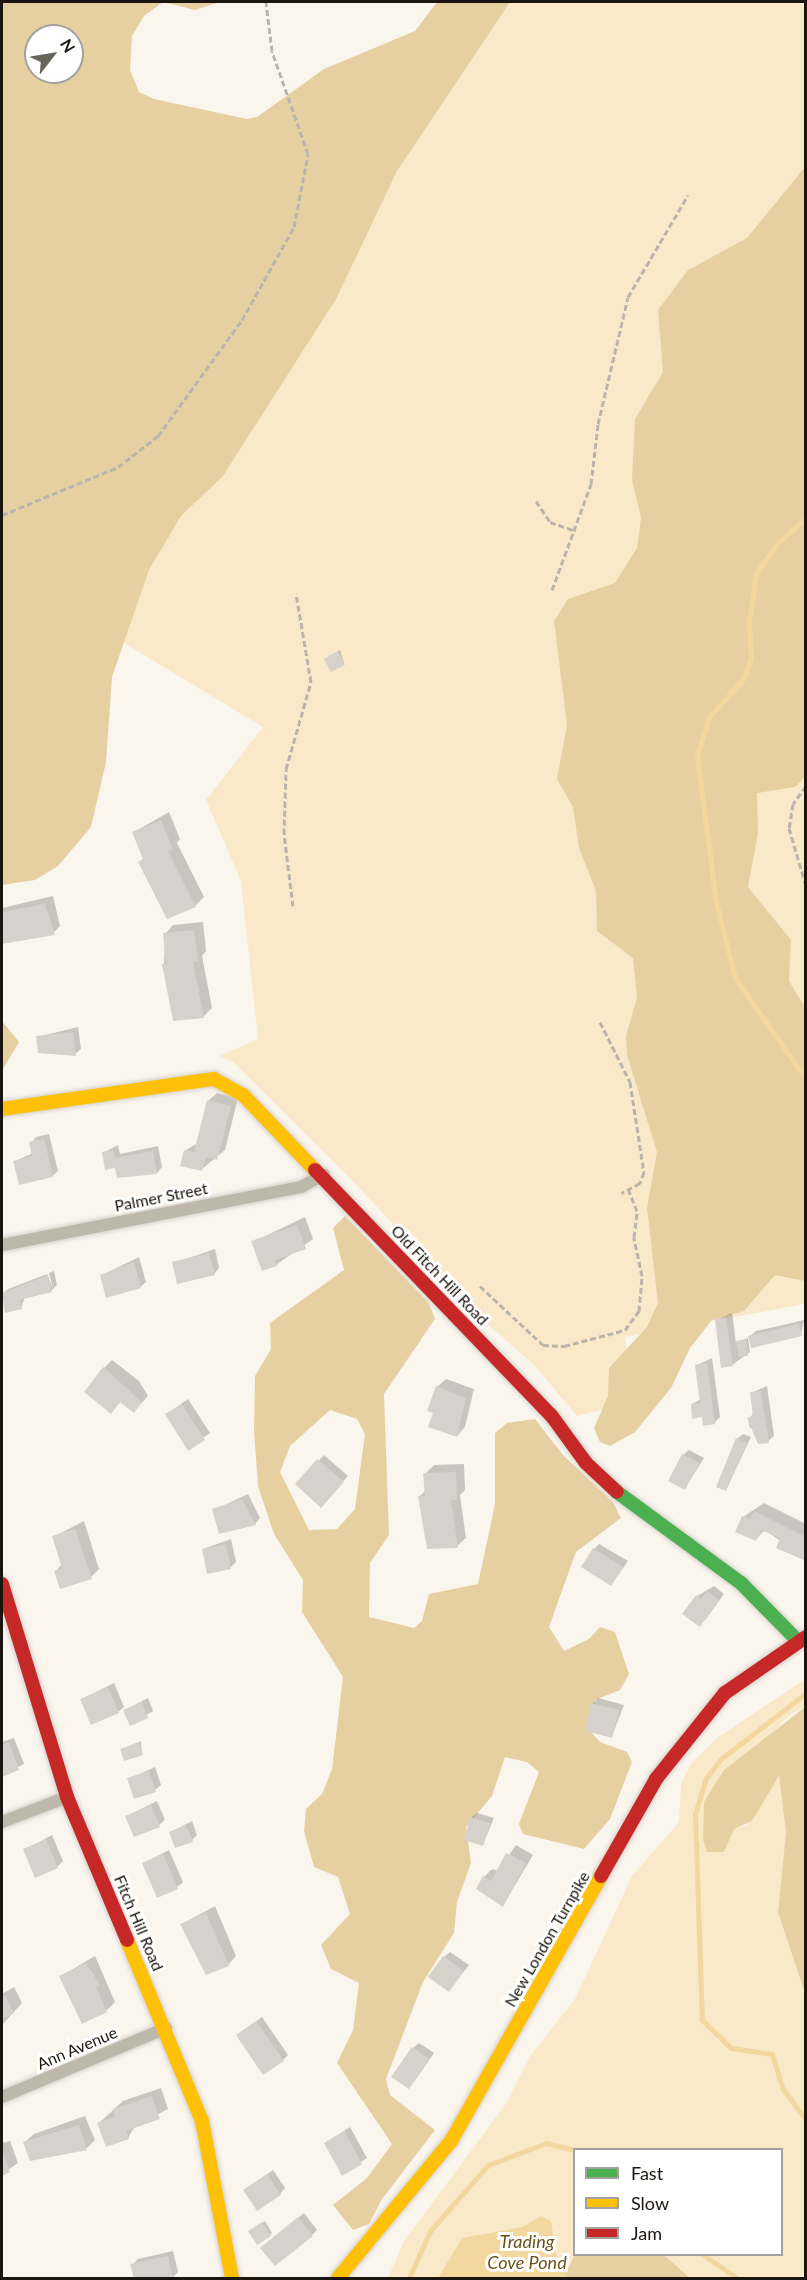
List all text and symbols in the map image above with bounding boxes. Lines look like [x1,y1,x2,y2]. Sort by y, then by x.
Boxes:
north arrow [24,24,84,84]
text: N [57,35,79,56]
street label: Palmer Street [113,1179,209,1215]
street label: Old Fitch Hill Road [387,1221,493,1329]
street label: New London Turnpike [500,1867,594,2011]
street label: Fitch Hill Road [110,1872,168,1974]
street label: Ann Avenue [34,2022,120,2074]
legend [573,2148,783,2256]
text: Fast [631,2162,663,2184]
text: Slow [631,2192,669,2214]
text: Jam [631,2222,662,2244]
water label: Trading Cove Pond [487,2231,567,2274]

